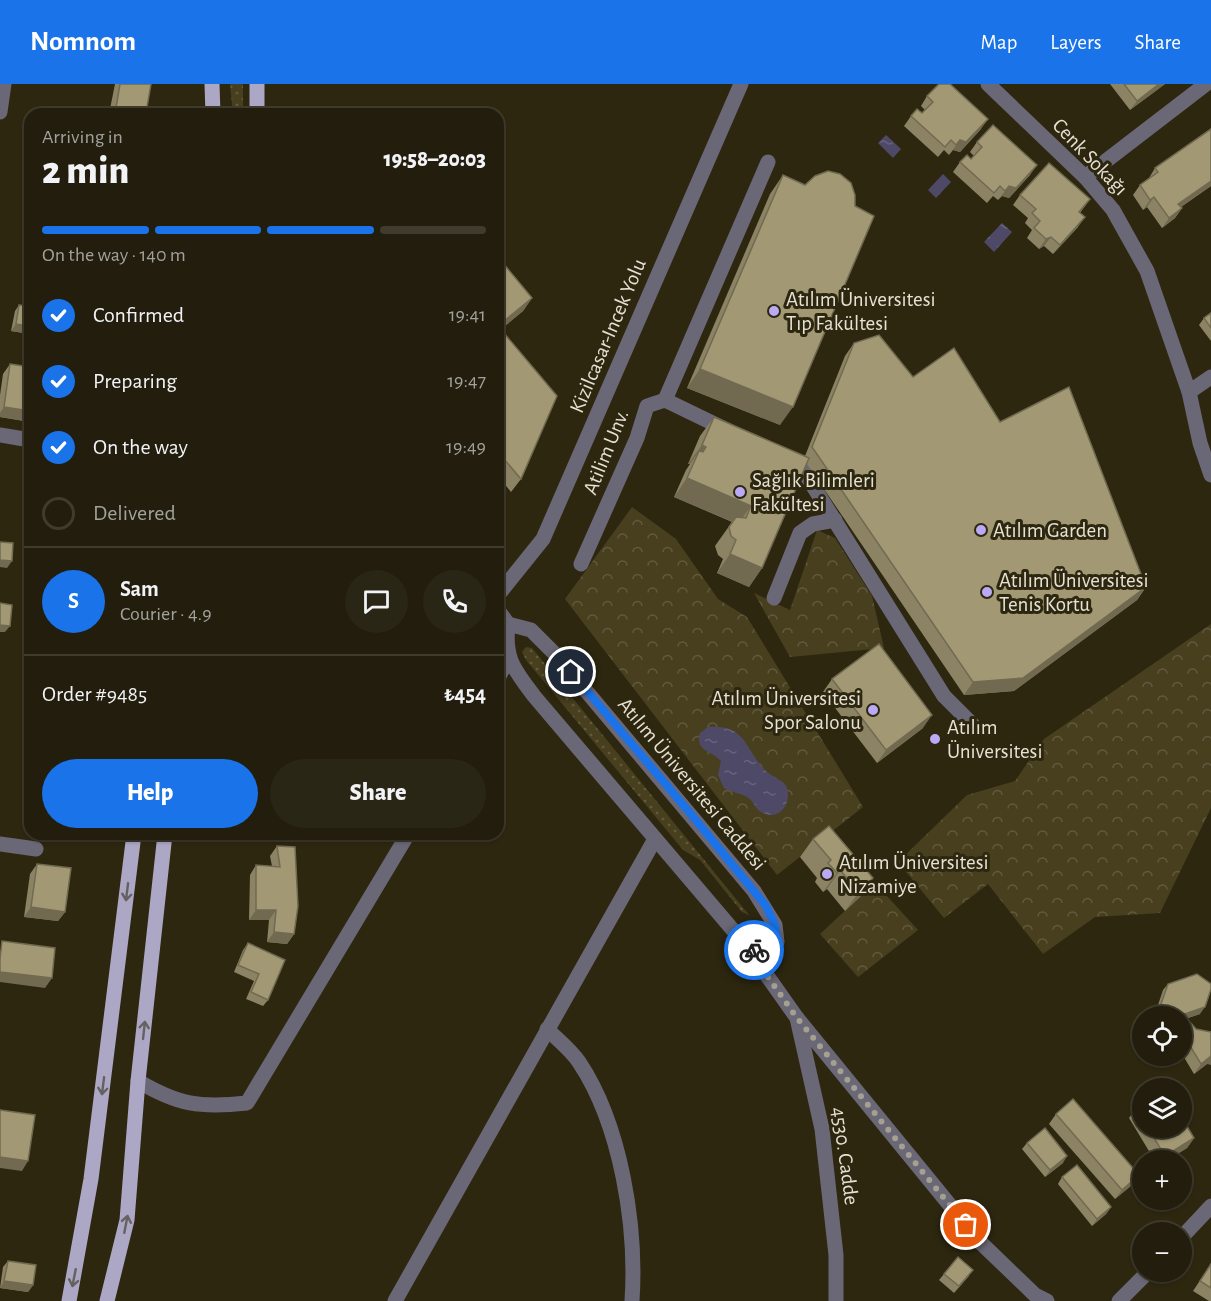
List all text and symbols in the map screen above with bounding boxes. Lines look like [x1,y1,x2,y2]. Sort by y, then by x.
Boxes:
text: Nomnom [30,28,136,56]
text: Map [981,32,1017,53]
text: Layers [1050,32,1101,53]
text: Share [1134,32,1181,53]
street label: Cenk Sokağı [1048,114,1132,200]
text: Arriving in [42,127,123,147]
text: 19:58–20:03 [383,148,486,170]
text: 2 min [42,152,129,191]
text: On the way · 140 m [42,245,186,265]
street label: Kizilcasar-Incek Yolu [566,256,650,416]
place label: Atılım Üniversitesi Tıp Fakültesi [786,288,936,334]
icon: check [42,299,75,332]
text: Confirmed [93,304,184,326]
marker: Atılım Üniversitesi Tıp Fakültesi [767,304,781,318]
text: 19:41 [449,305,486,325]
icon: check [42,365,75,398]
text: Preparing [93,370,177,392]
text: 19:47 [447,371,486,391]
street label: Atilim Unv. [580,407,632,497]
icon: check [42,431,75,464]
text: On the way [93,436,188,458]
text: 19:49 [446,437,486,457]
place label: Sağlık Bilimleri Fakültesi [752,470,875,515]
marker: Sağlık Bilimleri Fakültesi [733,485,747,499]
text: Delivered [93,502,176,524]
place label: Atılım Garden [993,520,1107,541]
marker: Atılım Garden [974,523,988,537]
place label: Atılım Üniversitesi Tenis Kortu [999,569,1149,615]
button: chat [345,570,408,633]
button: phone [423,570,486,633]
text: Sam [120,578,159,600]
marker: Atılım Üniversitesi Tenis Kortu [980,585,994,599]
text: S [68,590,79,612]
text: Courier · 4.9 [120,604,212,624]
pin [545,646,596,697]
icon: home [554,655,587,688]
text: Order #9485 [42,683,147,705]
text: ₺454 [444,683,486,705]
place label: Atılım Üniversitesi Spor Salonu [712,687,861,733]
street label: Atılım Üniversitesi Caddesi [614,693,771,874]
marker: Atılım Üniversitesi Spor Salonu [866,703,880,717]
place label: Atılım Üniversitesi [947,717,1042,762]
marker: Atılım Üniversitesi [928,732,942,746]
button: Help [42,759,258,828]
button: Share [270,759,486,828]
place label: Atılım Üniversitesi Nizamiye [839,851,989,897]
marker: Atılım Üniversitesi Nizamiye [820,867,834,881]
one-way arrow [122,882,133,901]
courier [724,920,784,980]
icon: bike [738,934,771,967]
map controls [1132,1006,1192,1282]
button: locate [1132,1006,1192,1066]
one-way arrow [139,1020,150,1040]
one-way arrow [97,1075,108,1095]
button: layers [1132,1078,1192,1138]
street label: 4530. Cadde [828,1106,862,1206]
button: + [1132,1150,1192,1210]
pin [940,1199,991,1250]
icon: bag [949,1208,982,1241]
one-way arrow [121,1214,132,1234]
button: − [1132,1222,1192,1282]
one-way arrow [68,1268,79,1288]

